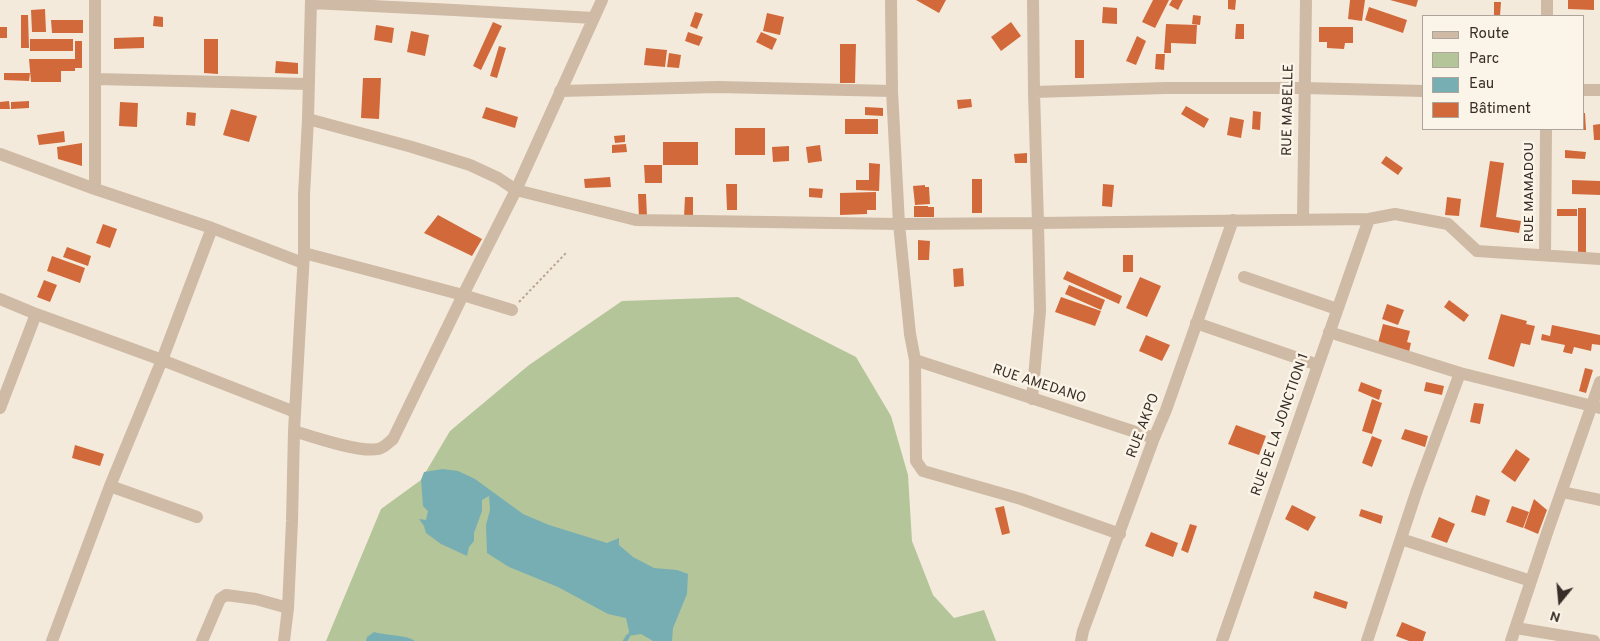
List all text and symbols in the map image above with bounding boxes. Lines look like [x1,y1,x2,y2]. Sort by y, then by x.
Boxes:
legend [1422,15,1585,130]
text: Route [1469,25,1509,44]
text: Parc [1469,50,1499,69]
street label: RUE MABELLE [1280,64,1298,156]
text: Eau [1469,75,1494,94]
text: Bâtiment [1469,100,1531,119]
street label: RUE MAMADOU [1522,142,1538,242]
street label: RUE DE LA JONCTION 1 [1249,351,1313,499]
street label: RUE AMEDANO [990,362,1088,408]
street label: RUE AKPO [1124,391,1164,461]
north arrow [1535,576,1585,626]
text: N [1548,606,1563,625]

